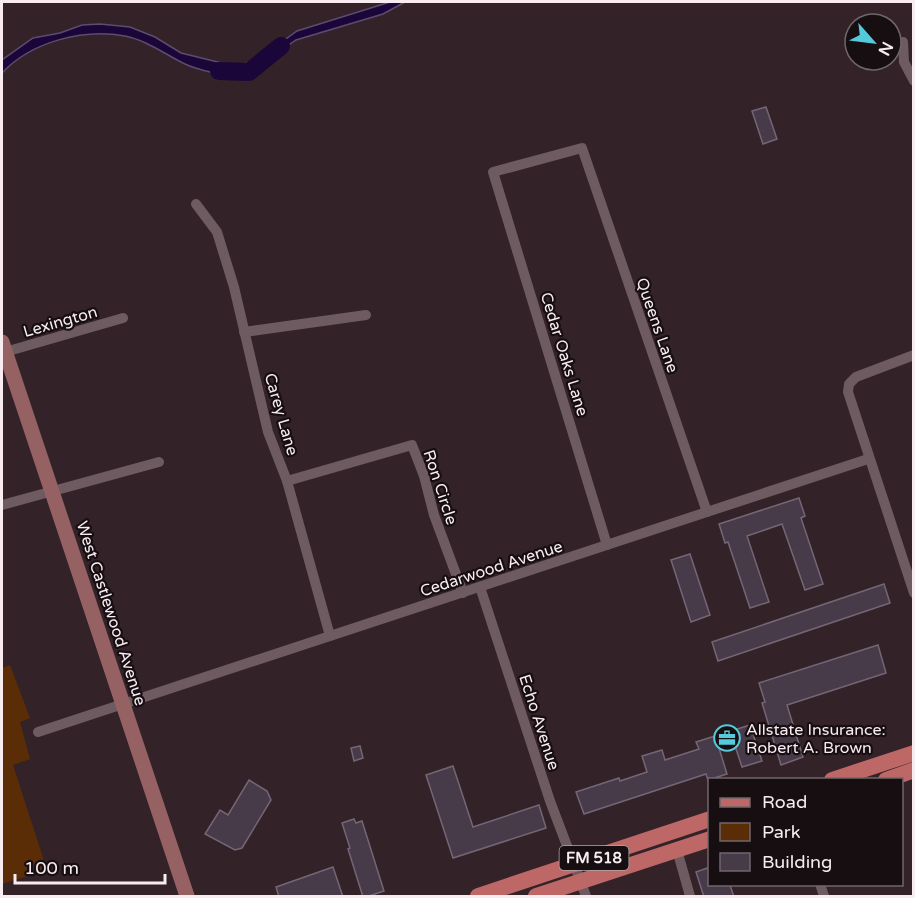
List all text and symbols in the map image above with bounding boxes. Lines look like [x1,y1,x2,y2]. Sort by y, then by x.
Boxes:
north arrow [843,12,903,72]
text: N [874,38,897,59]
street label: Queens Lane [631,275,683,376]
street label: Cedar Oaks Lane [536,290,592,419]
street label: Lexington [21,302,100,342]
street label: Carey Lane [260,371,302,458]
street label: Ron Circle [419,447,462,527]
street label: West Castlewood Avenue [72,519,150,708]
street label: Cedarwood Avenue [418,536,565,601]
street label: Echo Avenue [514,672,564,773]
place label: Allstate Insurance: Robert A. Brown [746,720,886,758]
office icon: Allstate Insurance: Robert A. Brown [712,723,742,753]
legend [708,778,903,886]
text: Road [762,791,807,813]
text: Park [762,821,801,843]
road number: FM 518 [560,846,628,870]
scale bar [15,847,165,885]
text: Building [762,851,832,873]
text: 100 m [24,857,79,879]

